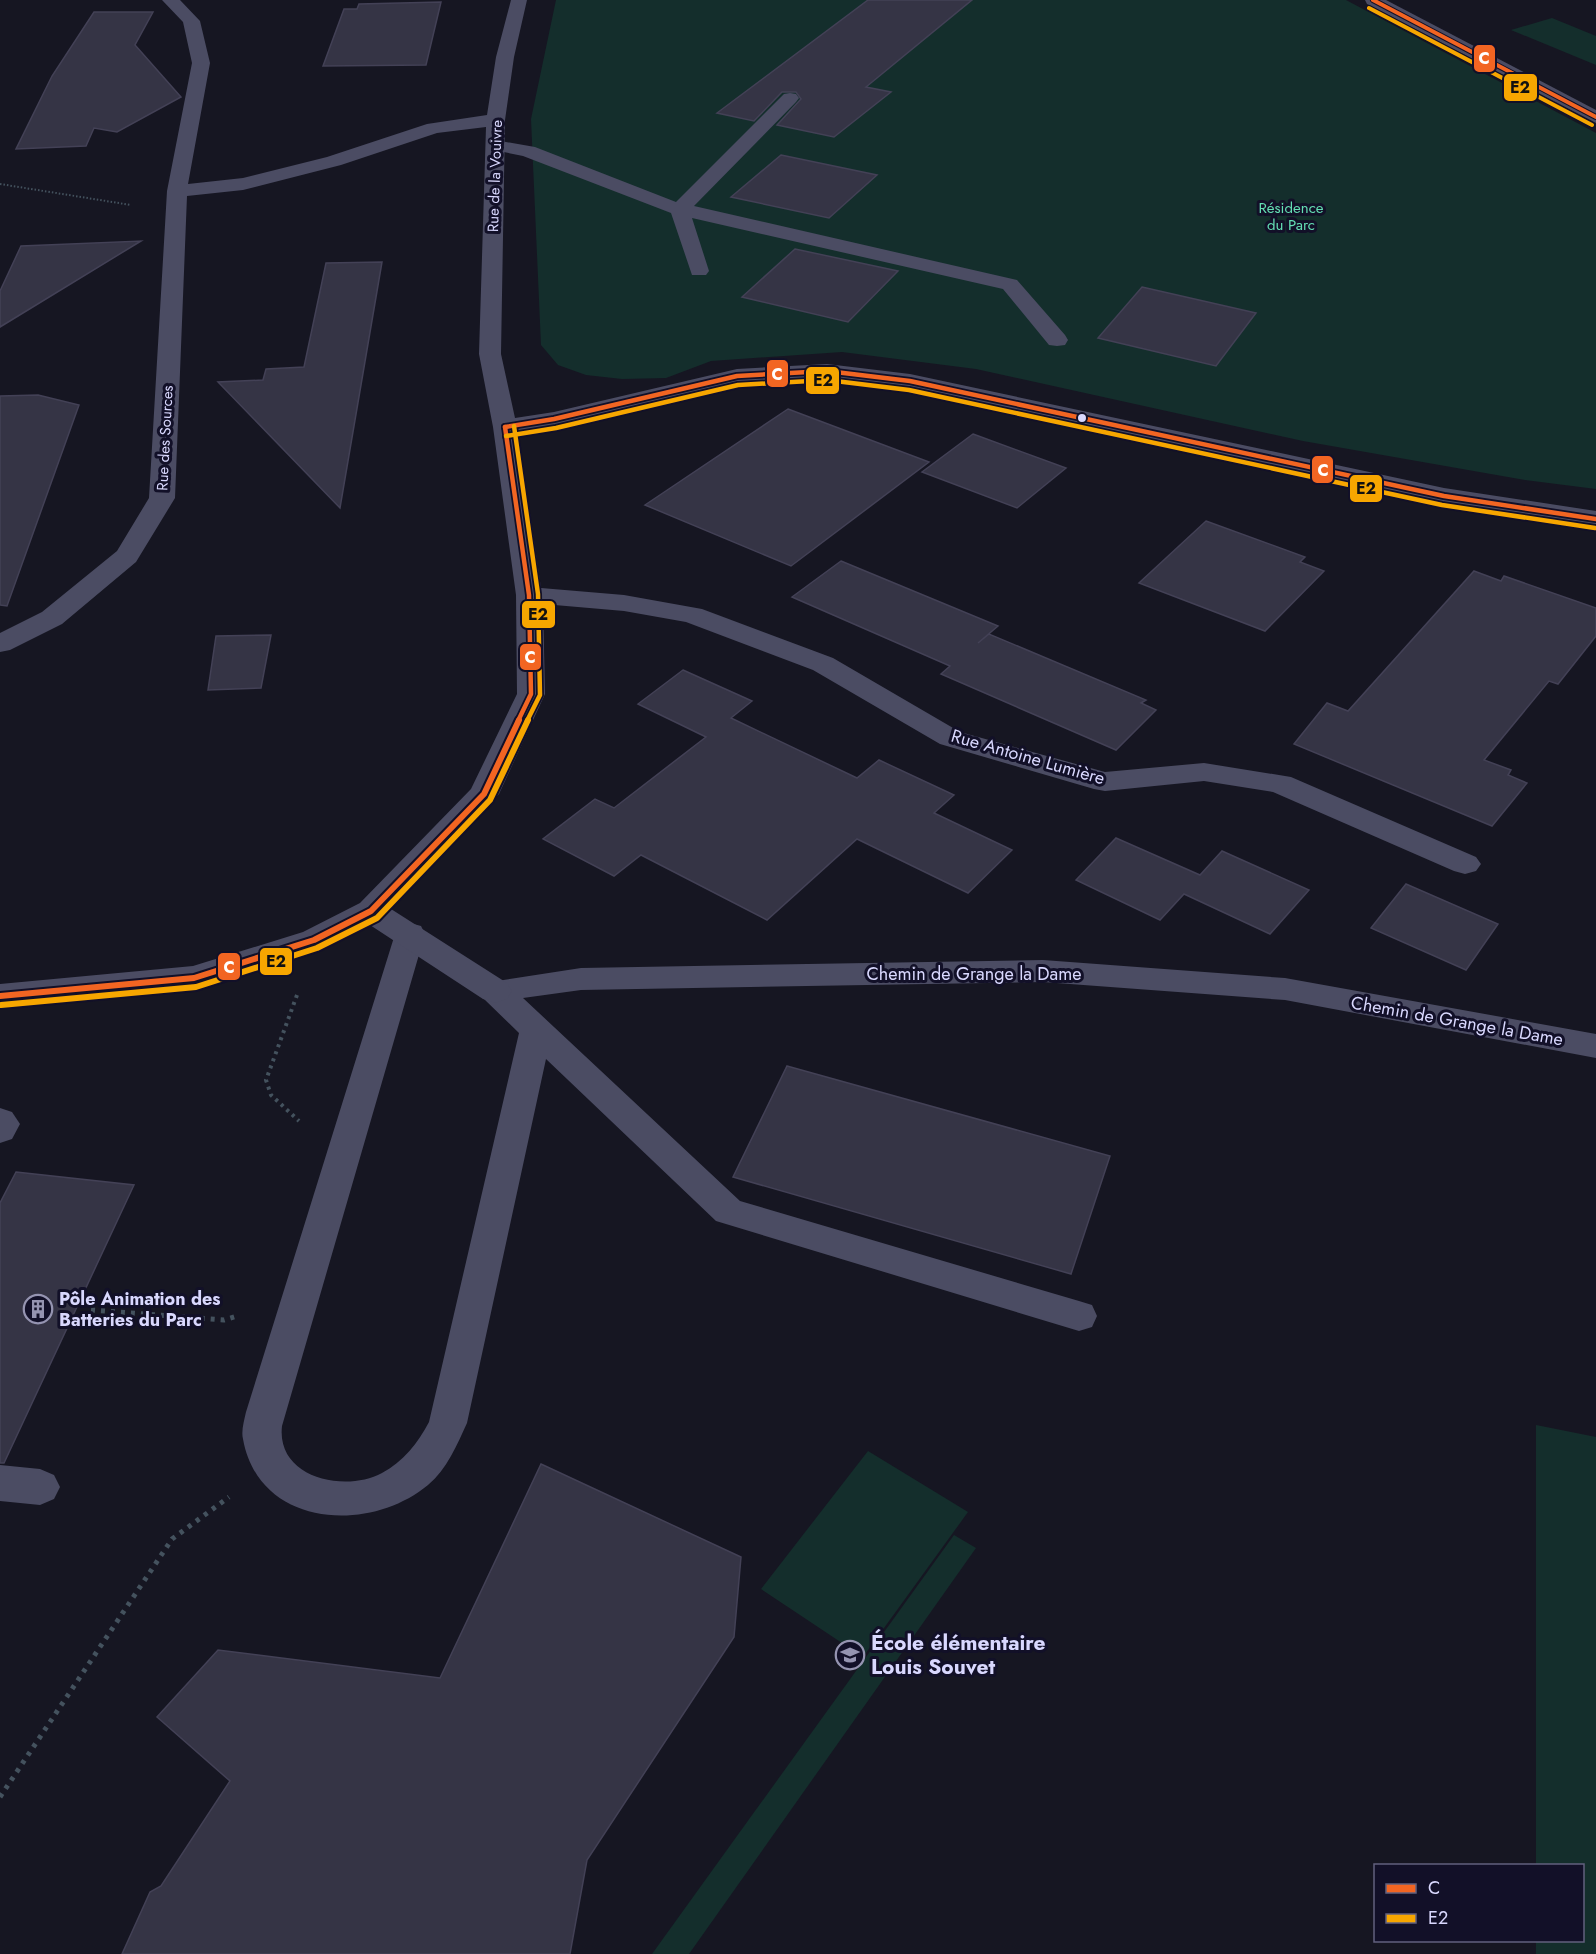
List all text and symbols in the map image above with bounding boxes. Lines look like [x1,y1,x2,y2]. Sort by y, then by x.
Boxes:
line badge: C [1473,44,1496,73]
text: C [1478,47,1490,70]
line badge: E2 [1503,73,1538,102]
text: E2 [1510,76,1530,99]
street label: Rue de la Vouivre [482,119,508,233]
park label: Résidence du Parc [1258,197,1324,236]
line badge: C [766,359,789,388]
text: C [771,363,783,386]
line badge: E2 [805,366,840,395]
text: E2 [813,369,833,392]
street label: Rue des Sources [151,385,179,491]
unlabelled marker [1076,412,1088,424]
line badge: C [1311,455,1334,484]
text: C [1317,459,1329,482]
line badge: E2 [1349,474,1383,503]
text: E2 [1356,477,1376,500]
line badge: E2 [521,600,556,629]
text: E2 [528,603,548,626]
line badge: C [519,643,542,671]
text: C [524,646,536,669]
street label: Rue Antoine Lumière [948,723,1108,791]
line badge: E2 [259,947,293,976]
text: E2 [266,950,286,973]
line badge: C [217,952,241,981]
text: C [223,956,235,979]
street label: Chemin de Grange la Dame [866,961,1082,987]
street label: Chemin de Grange la Dame [1349,990,1565,1052]
place label: Pôle Animation des Batteries du Parc [59,1286,221,1333]
building icon: Pôle Animation des Batteries du Parc [22,1293,54,1325]
place label: École élémentaire Louis Souvet [871,1628,1046,1682]
school or university icon: École élémentaire Louis Souvet [834,1639,866,1671]
legend [1374,1864,1584,1942]
text: C [1428,1875,1440,1901]
text: E2 [1428,1905,1448,1931]

